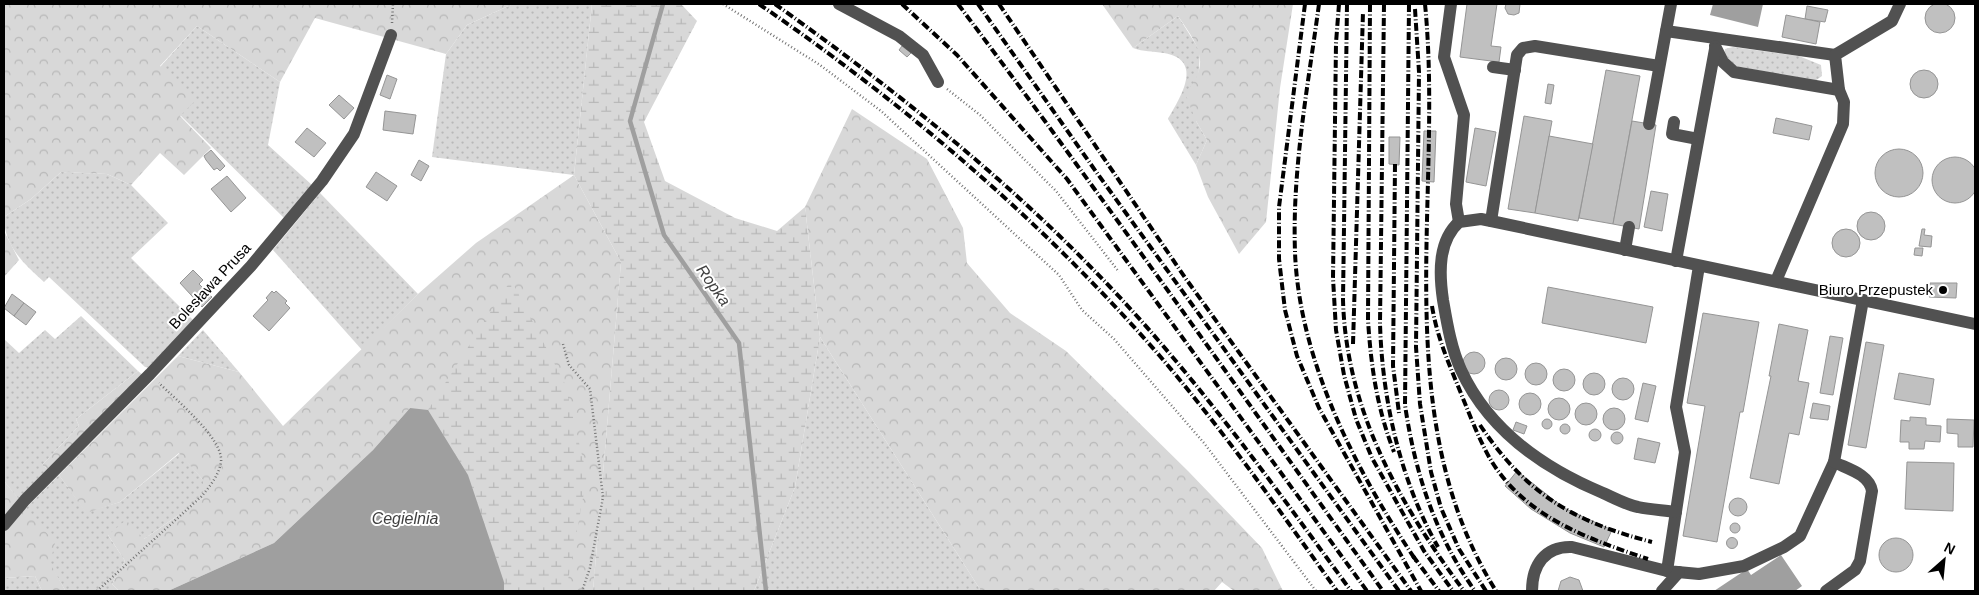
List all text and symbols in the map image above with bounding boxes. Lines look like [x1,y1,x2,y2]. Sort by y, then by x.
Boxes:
street label: Bolesława Prusa [165,239,254,332]
water label: Ropka [693,261,734,309]
place label: Biuro Przepustek [1819,281,1933,298]
marker: Biuro Przepustek [1937,284,1949,296]
water label: Cegielnia [372,510,438,527]
north arrow [1919,535,1969,585]
text: N [1942,539,1958,558]

